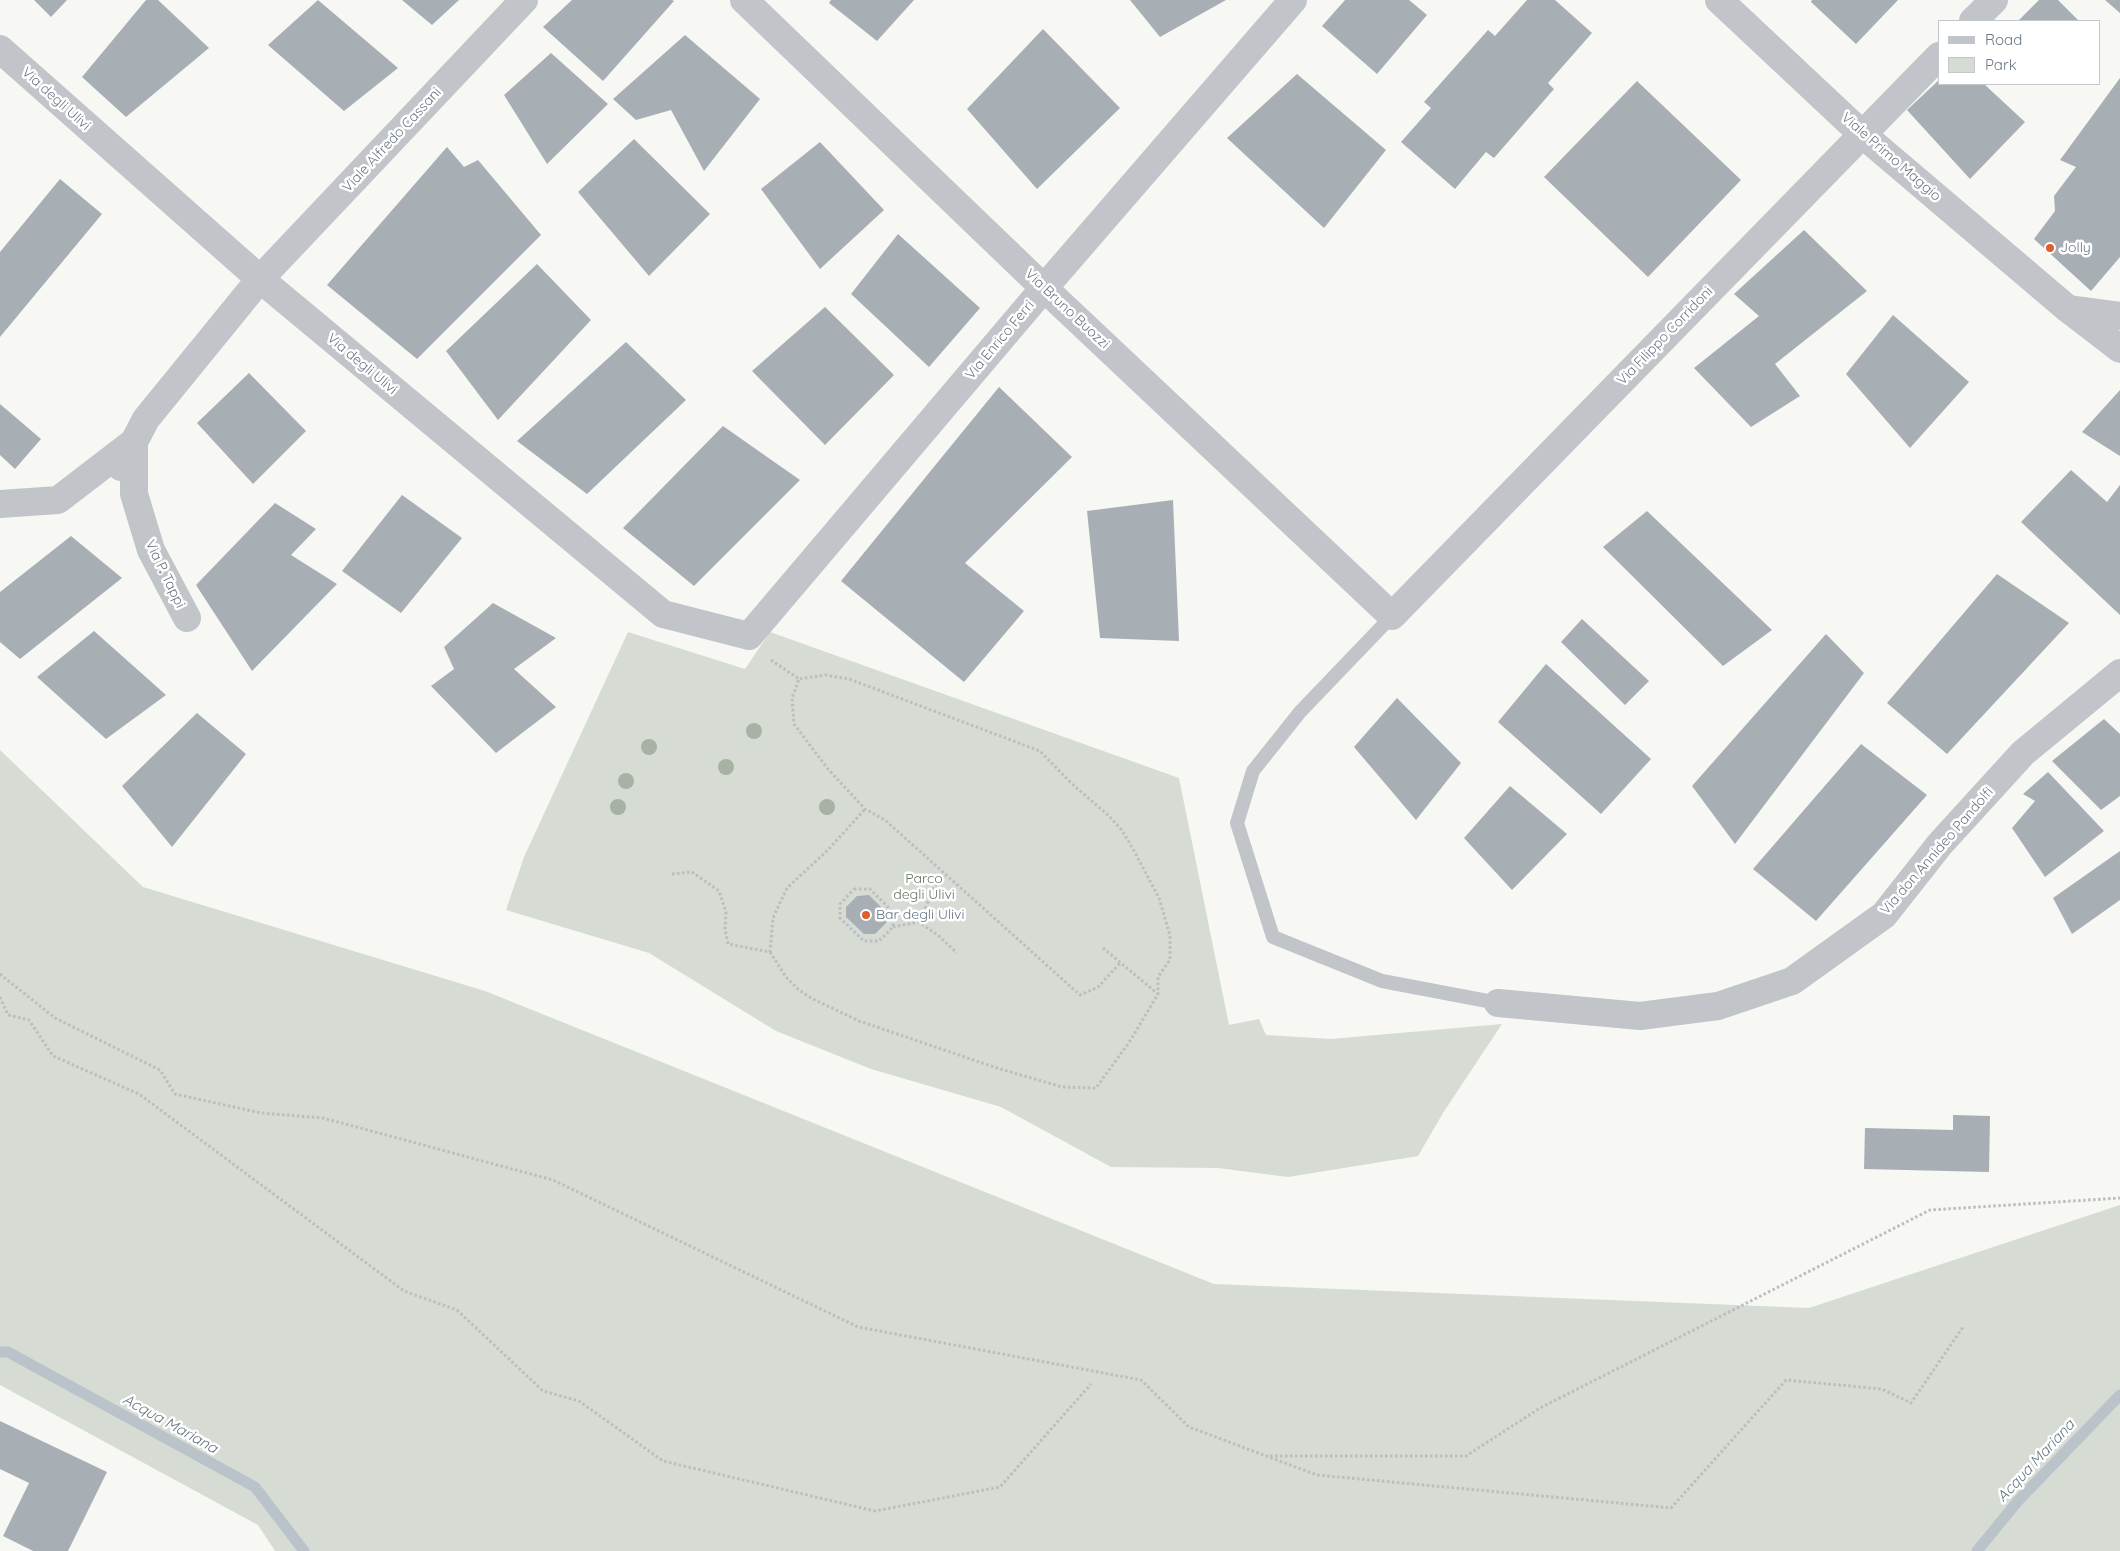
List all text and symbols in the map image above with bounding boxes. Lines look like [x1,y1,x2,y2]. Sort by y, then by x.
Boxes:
legend [1938,20,2100,85]
text: Road [1985,30,2022,49]
text: Park [1985,55,2017,74]
street label: Via degli Ulivi [18,64,94,134]
street label: Viale Alfredo Cassani [339,84,445,196]
street label: Viale Primo Maggio [1838,109,1944,205]
place label: Jolly [2060,240,2091,256]
marker: Jolly [2044,242,2056,254]
street label: Via Bruno Buozzi [1021,266,1113,352]
street label: Via Filippo Corridoni [1614,283,1716,389]
street label: Via Enrico Ferri [962,297,1038,383]
street label: Via degli Ulivi [324,330,400,398]
street label: Via P. Tappi [141,537,189,611]
street label: Via don Annideo Pandolfi [1877,784,1997,918]
park label: Parco degli Ulivi [893,871,955,904]
place label: Bar degli Ulivi [876,907,965,923]
marker: Bar degli Ulivi [860,909,872,921]
water label: Acqua Mariana [119,1391,221,1457]
water label: Acqua Mariana [1993,1416,2079,1506]

